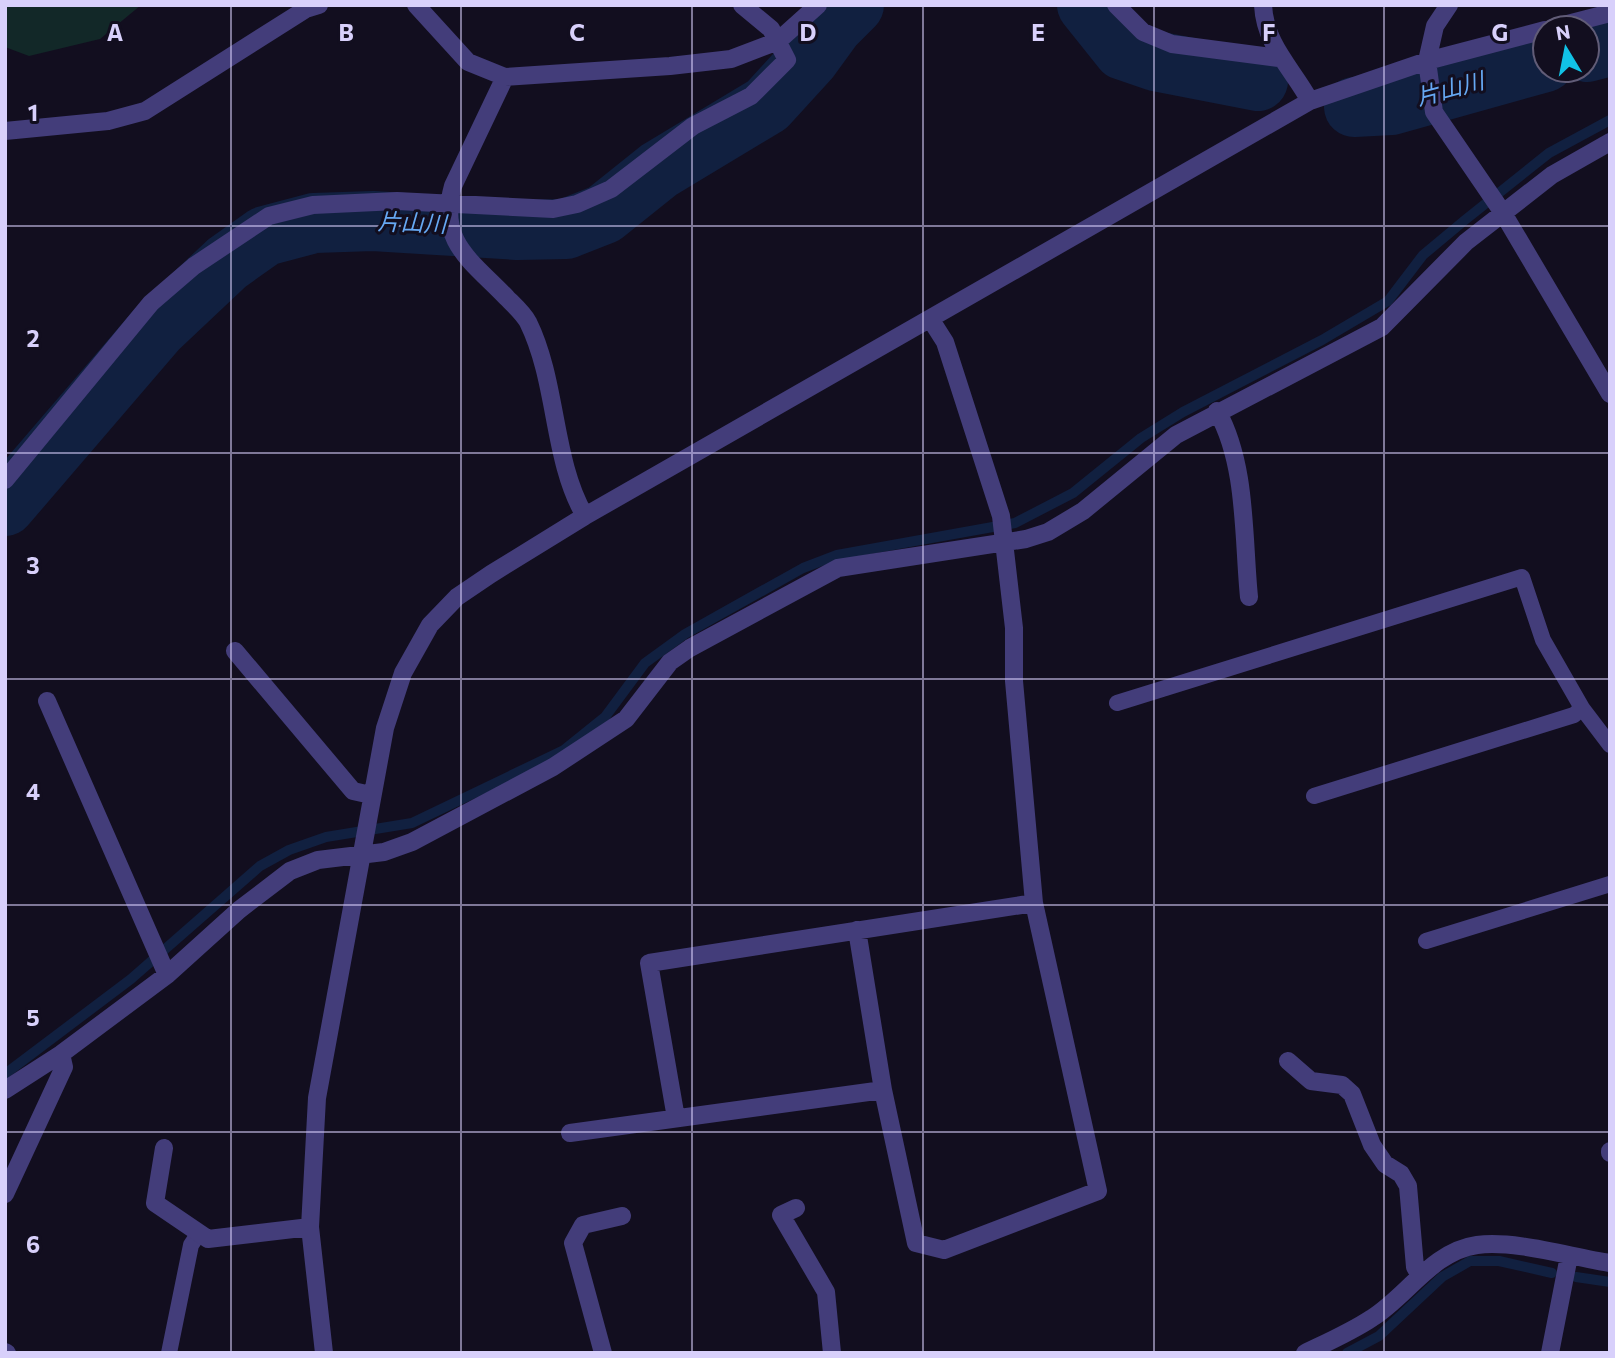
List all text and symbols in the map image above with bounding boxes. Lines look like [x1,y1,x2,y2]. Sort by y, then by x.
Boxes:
north arrow [1531,14,1601,84]
text: A [107,18,124,46]
text: B [338,18,354,46]
text: C [569,18,585,46]
text: D [800,18,817,46]
text: E [1031,18,1045,46]
text: F [1262,18,1276,46]
text: G [1492,18,1508,46]
text: N [1554,19,1572,44]
water label: 片山川 [1413,65,1490,110]
text: 1 [28,98,38,126]
water label: 片山川 [377,207,450,237]
text: 2 [26,324,40,352]
text: 3 [26,551,40,579]
text: 4 [26,777,40,805]
text: 5 [26,1003,40,1031]
text: 6 [26,1230,40,1258]

